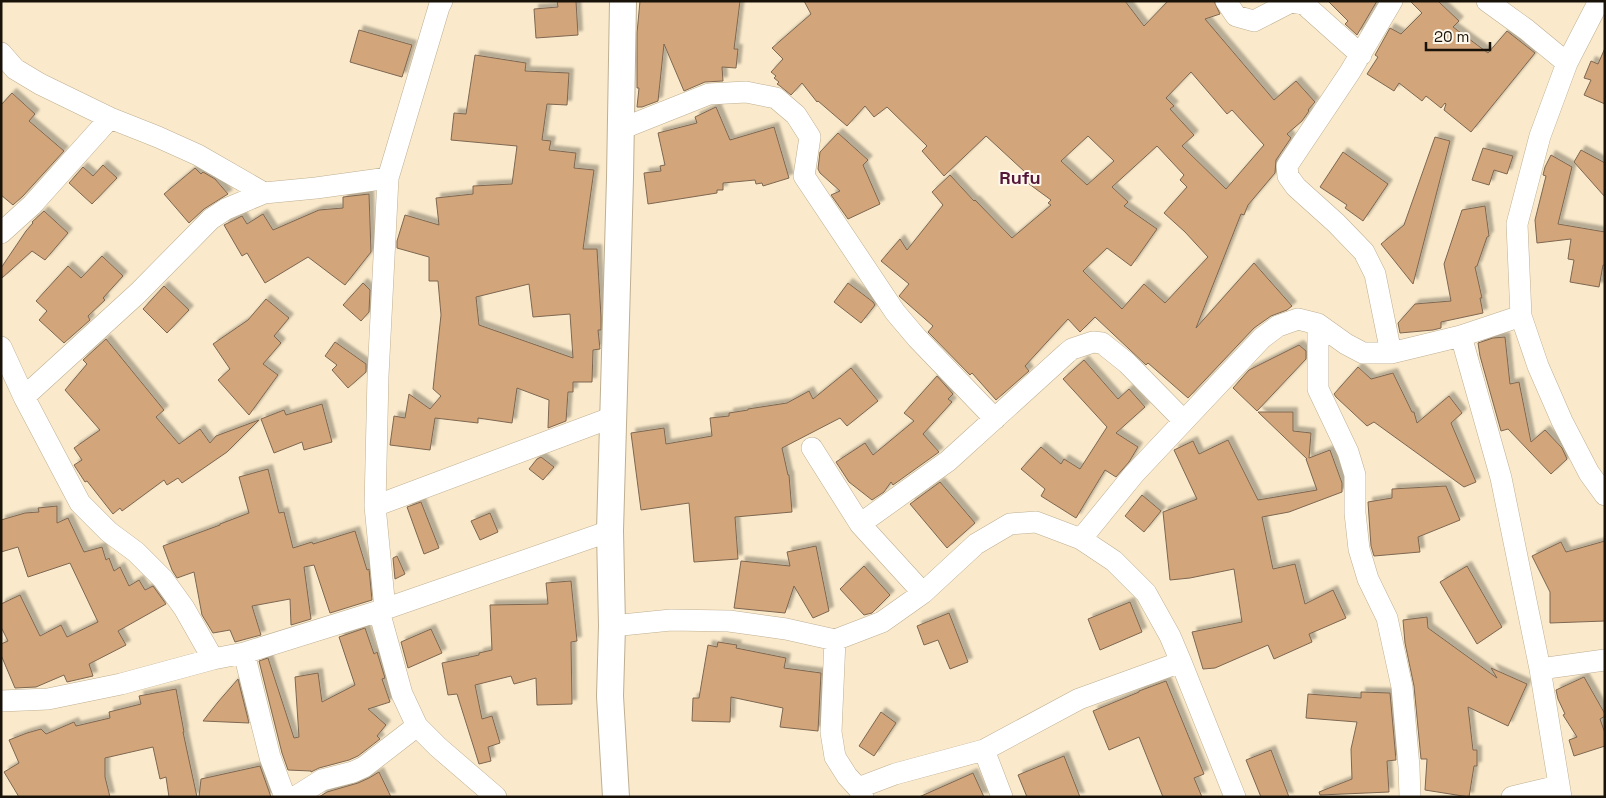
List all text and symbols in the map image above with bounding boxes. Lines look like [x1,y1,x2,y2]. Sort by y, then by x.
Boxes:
scale bar [1426,20,1490,52]
text: 20 m [1434,27,1469,46]
district label: Rufu [999,166,1041,189]

